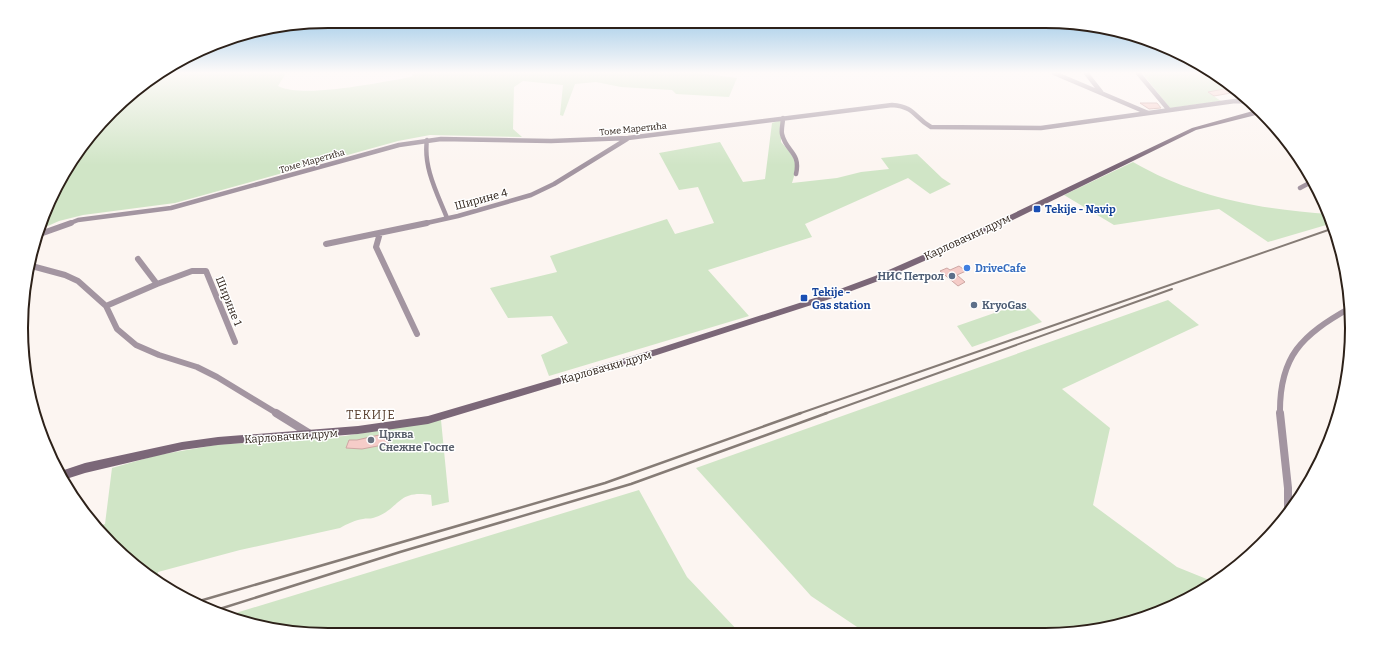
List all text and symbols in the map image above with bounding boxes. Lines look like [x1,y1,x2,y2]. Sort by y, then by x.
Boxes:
street label: Томе Маретића [599,120,667,138]
street label: Томе Маретића [278,147,346,175]
street label: Ширине 4 [453,186,510,213]
place label: Tekije - Navip [1045,203,1116,216]
marker: Tekije - Navip [1032,204,1042,214]
street label: Карловачки друм [922,212,1012,263]
place label: DriveCafe [975,262,1026,275]
marker: DriveCafe [962,263,972,273]
place label: НИС Петрол [877,270,944,283]
marker: НИС Петрол [947,271,957,281]
street label: Ширине 1 [213,274,245,328]
place label: Tekije - Gas station [812,286,870,312]
marker: Tekije - Gas station [799,293,809,303]
place label: KryoGas [982,299,1027,312]
marker: KryoGas [969,300,979,310]
street label: Карловачки друм [559,348,653,387]
district label: ТЕКИЈЕ [346,408,396,422]
street label: Карловачки друм [244,427,338,446]
place label: Црква Снежне Госпе [379,428,454,454]
marker: Црква Снежне Госпе [366,435,376,445]

